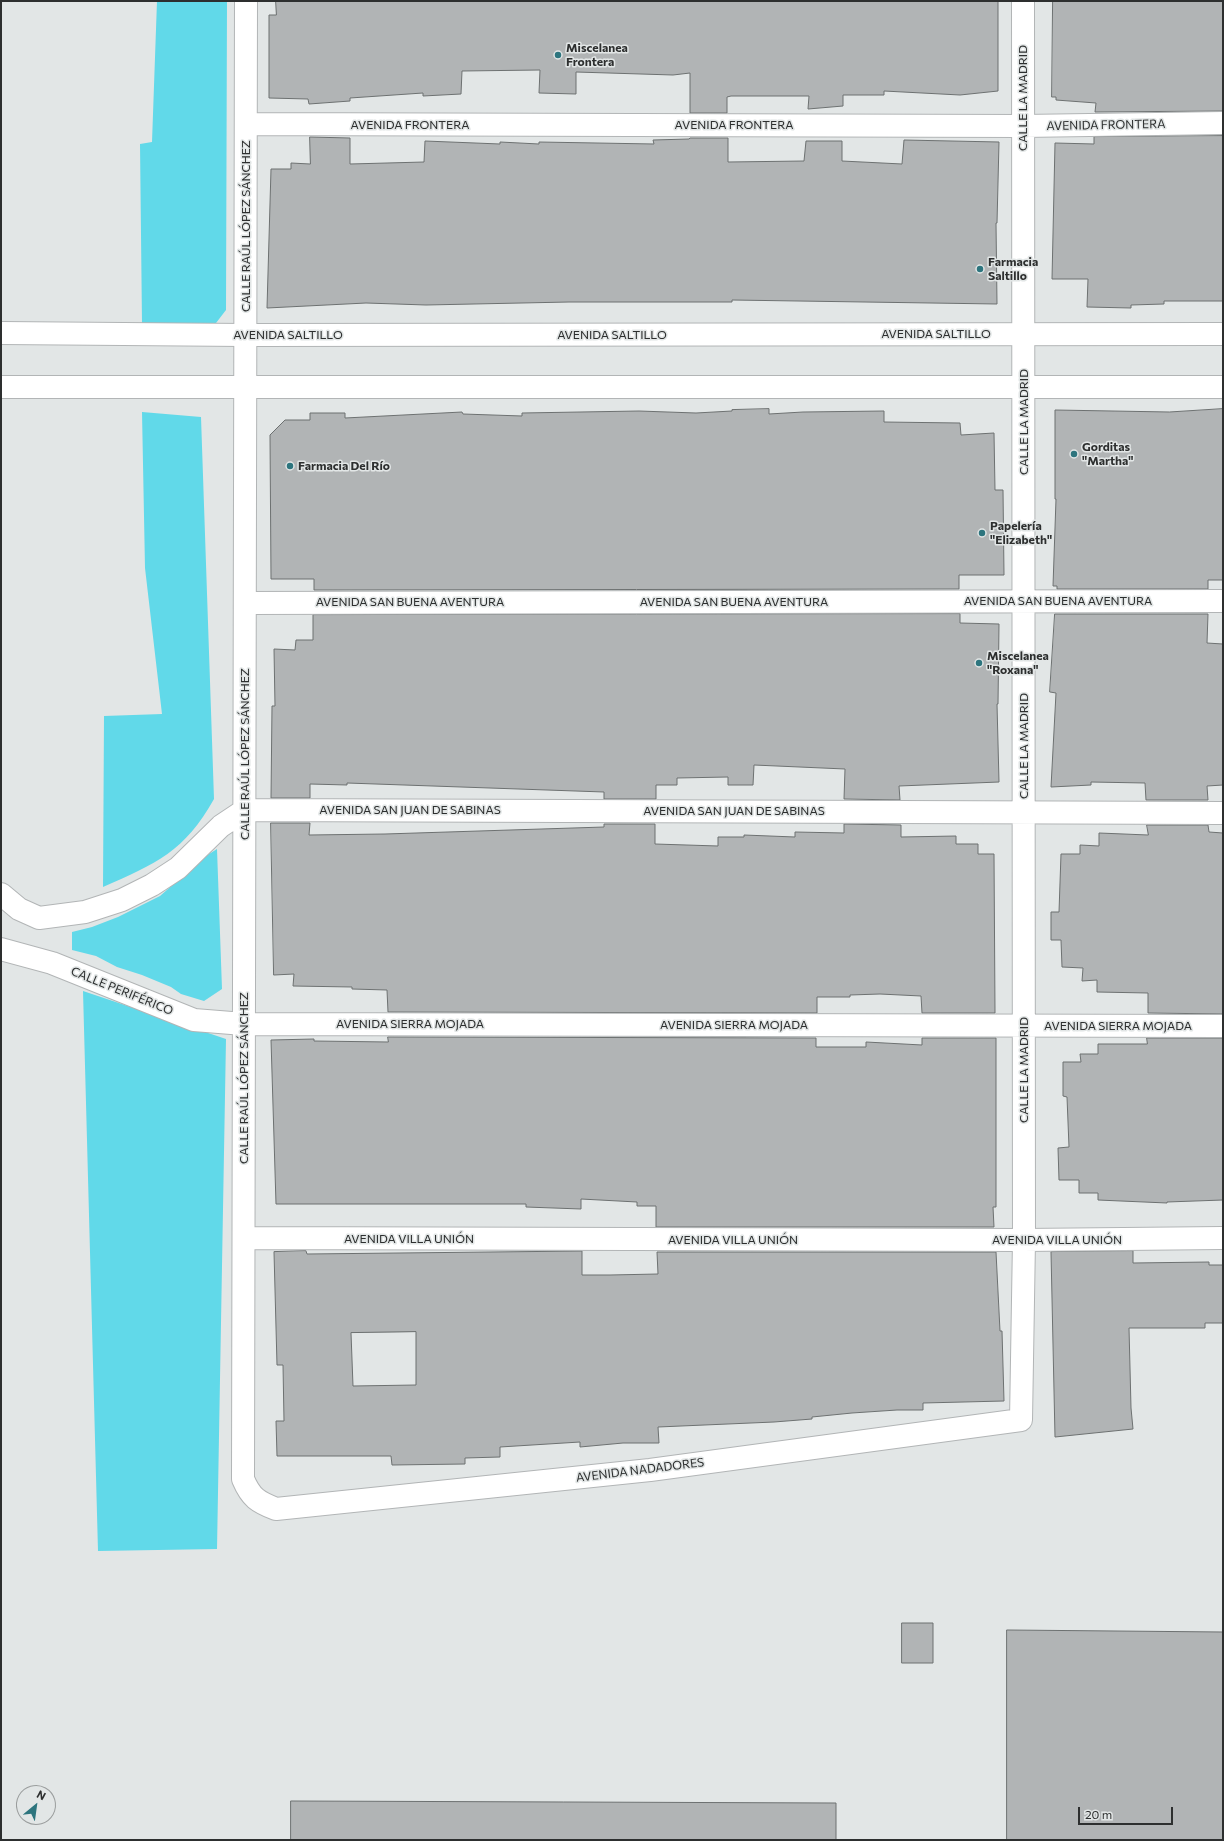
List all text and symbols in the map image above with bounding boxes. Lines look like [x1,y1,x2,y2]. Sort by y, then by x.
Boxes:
place label: Miscelanea Frontera [566,41,628,69]
street label: CALLE LA MADRID [1016,45,1030,151]
marker: Miscelanea Frontera [553,50,563,60]
street label: AVENIDA FRONTERA [1046,117,1166,133]
street label: AVENIDA FRONTERA [351,118,469,132]
street label: AVENIDA FRONTERA [675,118,793,132]
street label: CALLE RAÚL LÓPEZ SÁNCHEZ [239,140,253,312]
place label: Farmacia Saltillo [988,255,1038,283]
marker: Farmacia Saltillo [975,264,985,274]
street label: AVENIDA SALTILLO [881,327,991,341]
street label: AVENIDA SALTILLO [233,328,343,342]
street label: AVENIDA SALTILLO [557,328,667,342]
street label: CALLE LA MADRID [1017,369,1031,475]
place label: Gorditas "Martha" [1082,440,1134,468]
marker: Gorditas "Martha" [1069,449,1079,459]
place label: Farmacia Del Río [298,459,390,473]
marker: Farmacia Del Río [285,461,295,471]
place label: Papelería "Elizabeth" [990,519,1052,547]
marker: Papelería "Elizabeth" [977,528,987,538]
street label: AVENIDA SAN BUENA AVENTURA [964,594,1152,608]
street label: AVENIDA SAN BUENA AVENTURA [316,595,504,609]
street label: AVENIDA SAN BUENA AVENTURA [640,595,828,609]
place label: Miscelanea "Roxana" [987,649,1049,677]
marker: Miscelanea "Roxana" [974,658,984,668]
street label: CALLE RAÚL LÓPEZ SÁNCHEZ [238,668,252,840]
street label: CALLE LA MADRID [1017,693,1031,799]
street label: AVENIDA SAN JUAN DE SABINAS [319,803,501,817]
street label: AVENIDA SAN JUAN DE SABINAS [643,804,825,818]
street label: CALLE PERIFÉRICO [69,964,175,1018]
street label: CALLE RAÚL LÓPEZ SÁNCHEZ [237,992,251,1164]
street label: AVENIDA SIERRA MOJADA [336,1017,484,1031]
street label: CALLE LA MADRID [1017,1017,1031,1123]
street label: AVENIDA SIERRA MOJADA [660,1018,808,1032]
street label: AVENIDA SIERRA MOJADA [1044,1019,1192,1033]
street label: AVENIDA VILLA UNIÓN [344,1232,474,1246]
street label: AVENIDA VILLA UNIÓN [668,1233,798,1247]
street label: AVENIDA VILLA UNIÓN [992,1233,1122,1247]
street label: AVENIDA NADADORES [575,1455,705,1485]
north arrow [16,1785,56,1825]
text: N [35,1787,48,1803]
scale bar [1080,1799,1175,1825]
text: 20 m [1085,1807,1112,1821]

